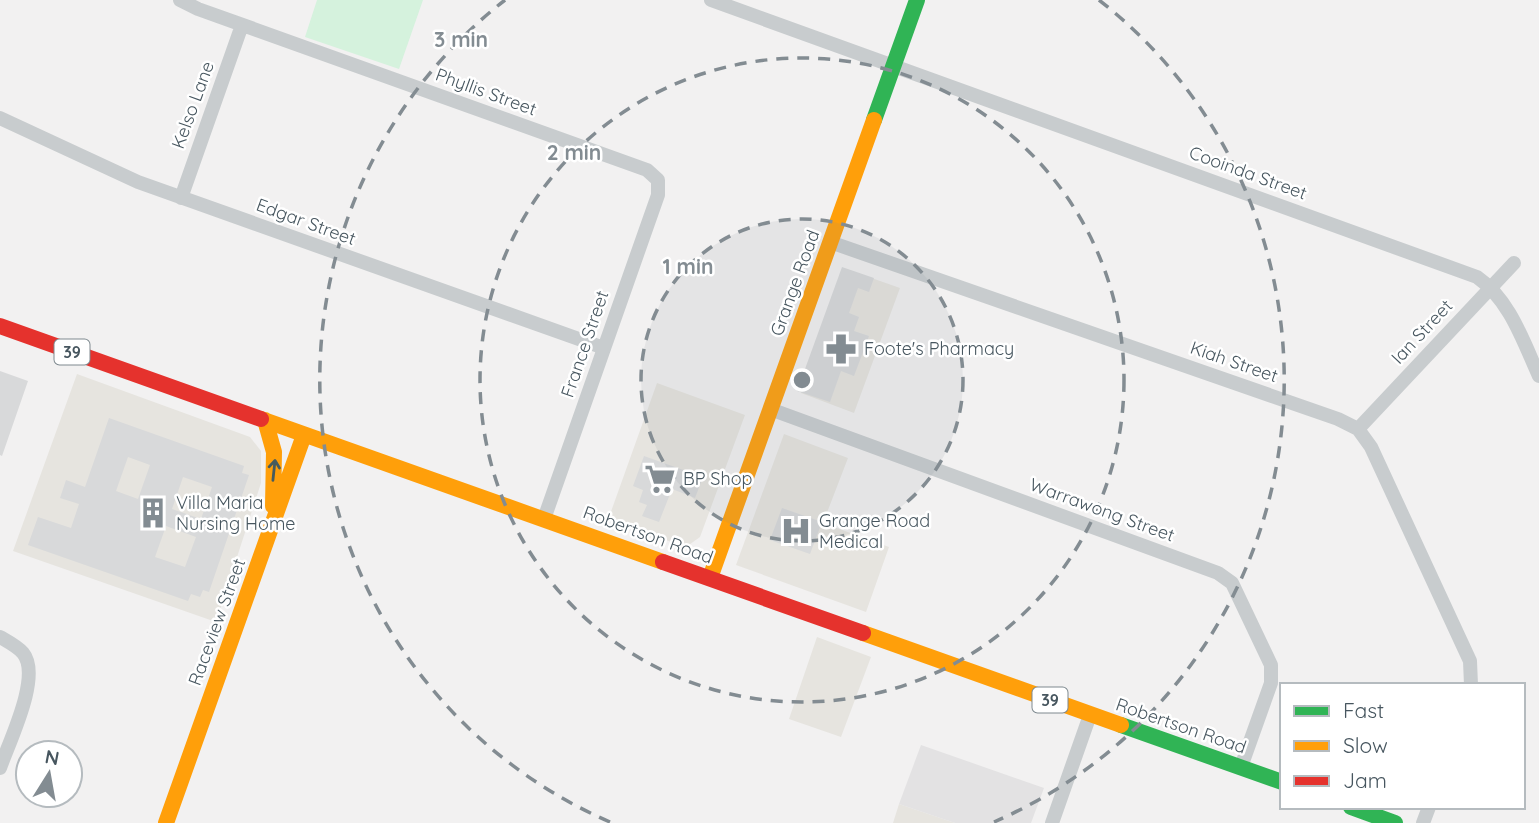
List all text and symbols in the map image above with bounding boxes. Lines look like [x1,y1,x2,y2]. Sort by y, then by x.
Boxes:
text: 3 min [434,26,488,52]
street label: Kelso Lane [166,58,219,152]
street label: Phyllis Street [433,63,540,120]
text: 2 min [547,139,601,165]
street label: Cooinda Street [1186,141,1310,204]
street label: Edgar Street [253,193,359,250]
street label: Grange Road [765,227,824,339]
text: 1 min [663,253,713,279]
street label: France Street [555,287,614,400]
street label: Ian Street [1386,295,1457,369]
pharmacy icon: Foote's Pharmacy [824,332,858,366]
street label: Kiah Street [1187,336,1281,387]
place label: Foote's Pharmacy [864,337,1014,360]
road number: 39 [55,340,90,364]
centre of rings [790,368,814,392]
one-way arrow [268,459,281,482]
supermarket icon: BP Shop [643,462,677,496]
place label: BP Shop [683,467,753,490]
street label: Warrawong Street [1026,473,1178,546]
place label: Villa Maria Nursing Home [176,491,296,535]
building icon: Villa Maria Nursing Home [136,496,170,530]
street label: Robertson Road [580,500,716,569]
place label: Grange Road Medical [819,509,930,553]
hospital icon: Grange Road Medical [779,514,813,548]
street label: Raceview Street [183,555,250,689]
legend [1280,683,1525,809]
road number: 39 [1032,688,1068,712]
street label: Robertson Road [1113,692,1249,759]
text: Fast [1343,697,1384,723]
text: Slow [1343,732,1388,758]
north arrow [14,739,84,809]
text: N [43,744,61,770]
text: Jam [1343,767,1387,793]

